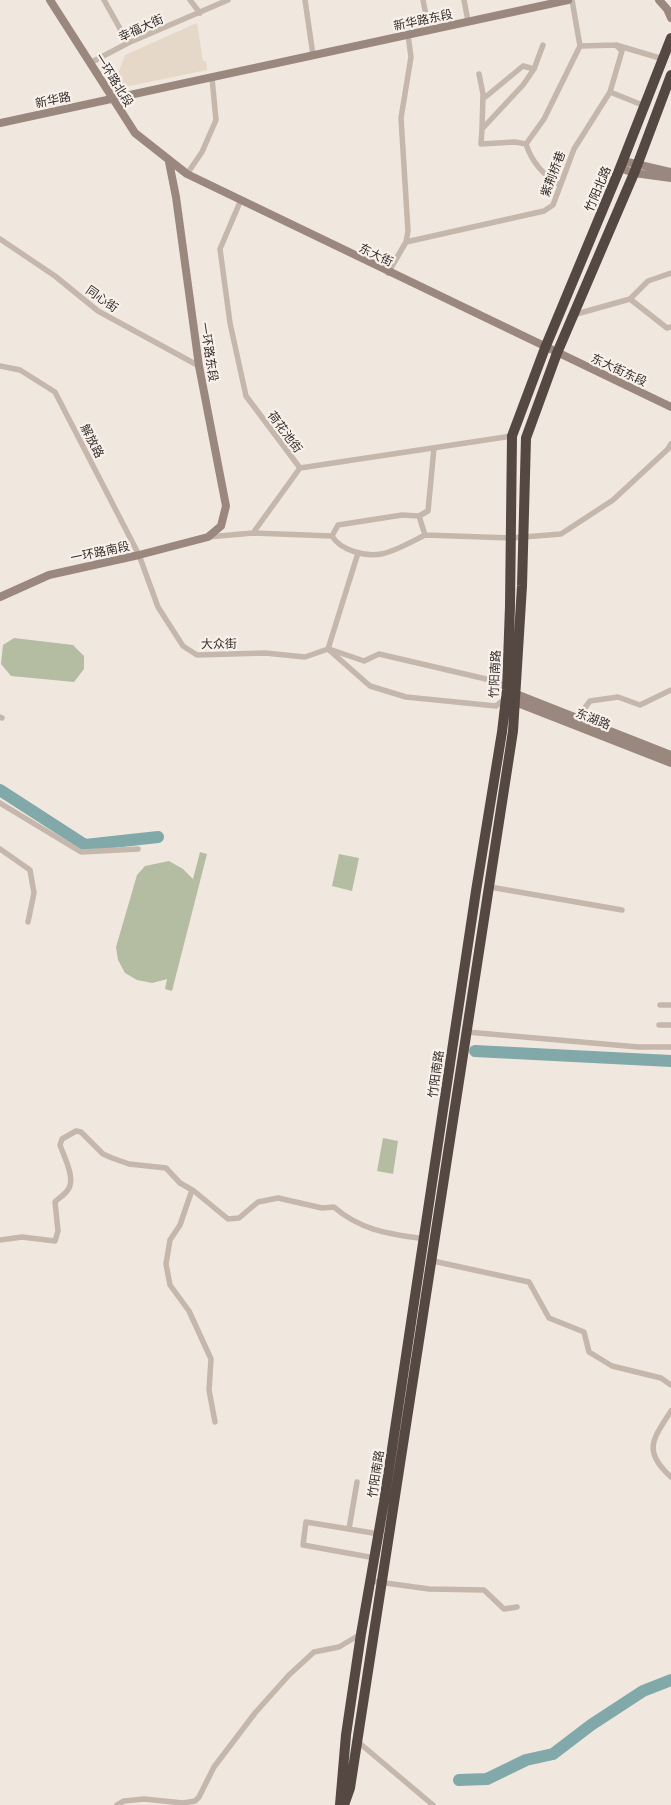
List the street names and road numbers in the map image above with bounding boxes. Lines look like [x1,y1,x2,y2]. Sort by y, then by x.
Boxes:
street label: 新华路东段 [392,7,454,33]
street label: 幸福大街 [116,12,166,44]
street label: 一环路北段 [92,51,136,109]
street label: 新华路 [34,89,72,111]
street label: 紫荆桥巷 [538,149,568,199]
street label: 竹阳北路 [582,164,614,214]
street label: 东大街 [357,241,395,269]
street label: 同心街 [83,283,121,315]
street label: 一环路东段 [197,321,221,383]
street label: 东大街东段 [589,351,649,389]
street label: 荷花池街 [265,408,305,456]
street label: 解放路 [77,422,107,460]
street label: 一环路南段 [69,539,131,565]
street label: 大众街 [201,636,237,652]
street label: 竹阳南路 [487,650,503,698]
street label: 东湖路 [574,706,612,732]
street label: 竹阳南路 [426,1049,446,1099]
street label: 竹阳南路 [365,1449,387,1499]

